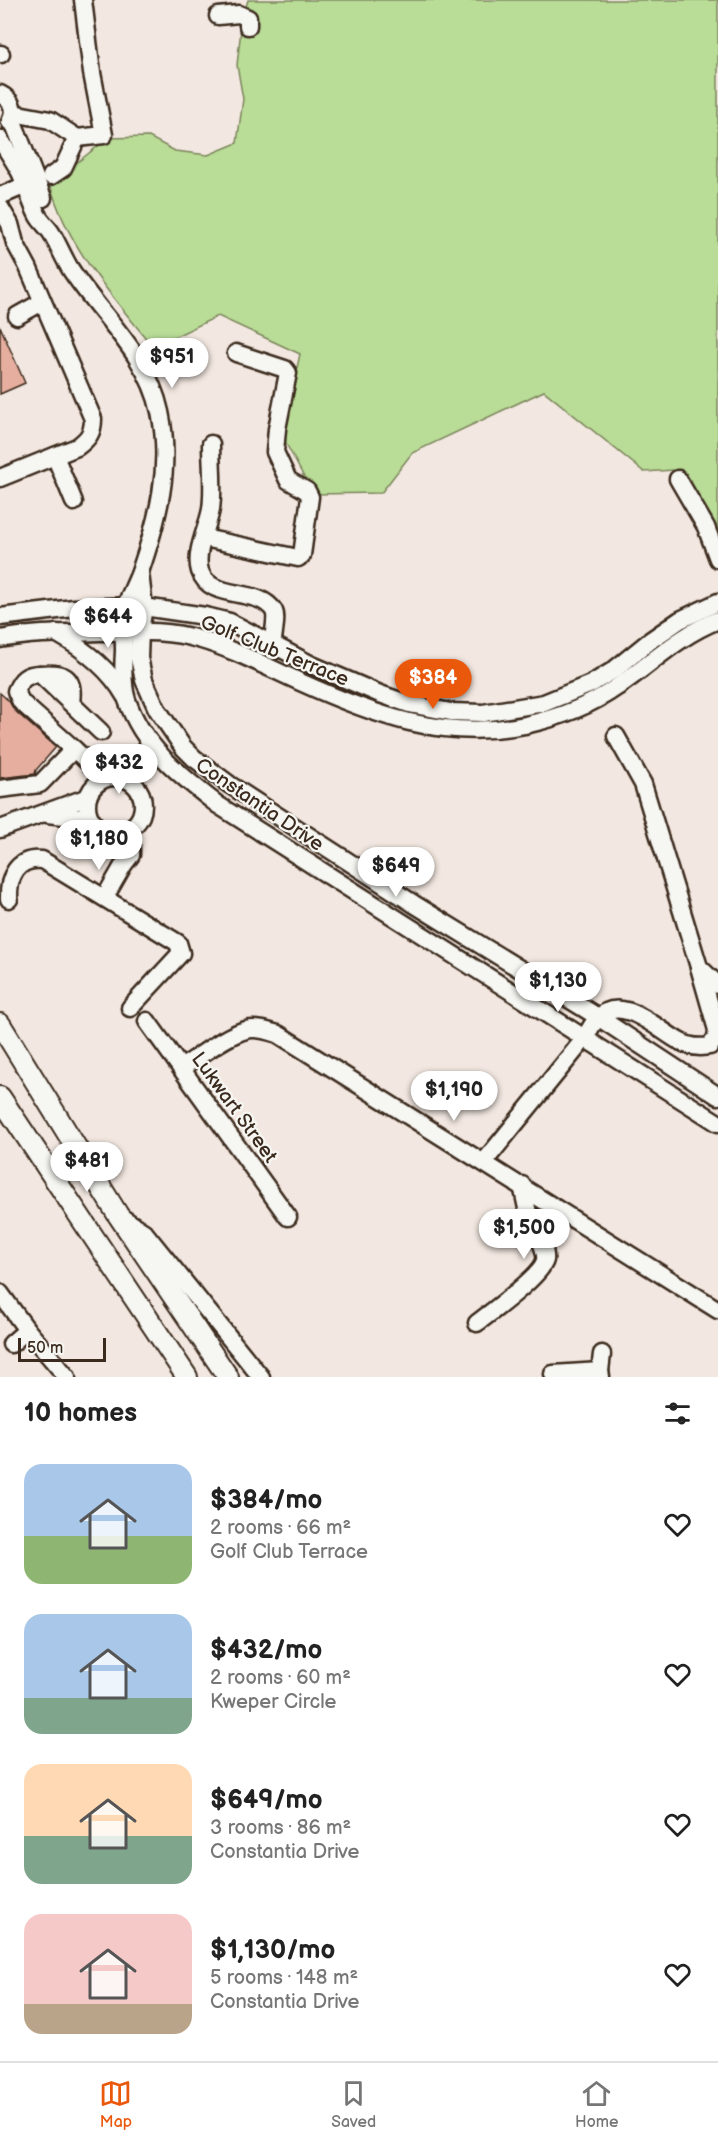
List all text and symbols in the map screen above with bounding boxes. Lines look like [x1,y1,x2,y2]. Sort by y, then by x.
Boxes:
pin: $951 [136,338,208,389]
text: $951 [150,345,194,369]
pin: $644 [72,598,144,649]
text: $644 [84,605,132,629]
street label: Golf Club Terrace [197,610,352,692]
pin: $384 [397,659,469,710]
text: $384 [409,666,457,690]
pin: $432 [83,744,155,795]
text: $432 [95,751,143,775]
street label: Constantia Drive [191,753,328,857]
pin: $1,180 [50,820,148,871]
text: $1,180 [70,827,128,851]
pin: $649 [360,847,432,898]
text: $649 [372,854,420,878]
pin: $1,130 [509,962,607,1013]
text: $1,130 [529,969,587,993]
street label: Lukwart Street [186,1048,282,1167]
pin: $1,190 [405,1071,503,1122]
text: $1,190 [425,1078,483,1102]
pin: $481 [51,1142,123,1193]
text: $481 [64,1149,110,1173]
pin: $1,500 [475,1209,573,1260]
text: $1,500 [493,1216,555,1240]
scale bar [18,1335,106,1362]
text: 50 m [27,1339,63,1358]
icon: filters [661,1397,694,1430]
text: 10 homes [24,1398,137,1429]
text: $384/mo [210,1485,322,1516]
icon: home [72,1488,144,1560]
icon: heart [661,1508,694,1541]
text: 2 rooms · 66 m² [210,1516,351,1540]
text: Golf Club Terrace [210,1540,368,1564]
text: $432/mo [210,1635,322,1666]
icon: home [72,1638,144,1710]
icon: heart [661,1658,694,1691]
text: 2 rooms · 60 m² [210,1666,351,1690]
text: Kweper Circle [210,1690,336,1714]
text: $649/mo [210,1785,323,1816]
icon: home [72,1788,144,1860]
icon: heart [661,1808,694,1841]
text: 3 rooms · 86 m² [210,1816,351,1840]
text: Constantia Drive [210,1840,359,1864]
text: $1,130/mo [210,1935,335,1966]
icon: home [72,1938,144,2010]
icon: heart [661,1958,694,1991]
text: 5 rooms · 148 m² [210,1966,358,1990]
text: Constantia Drive [210,1990,359,2014]
tab: Map [99,2077,132,2132]
tab: Saved [331,2077,376,2132]
tab: Home [575,2077,619,2132]

